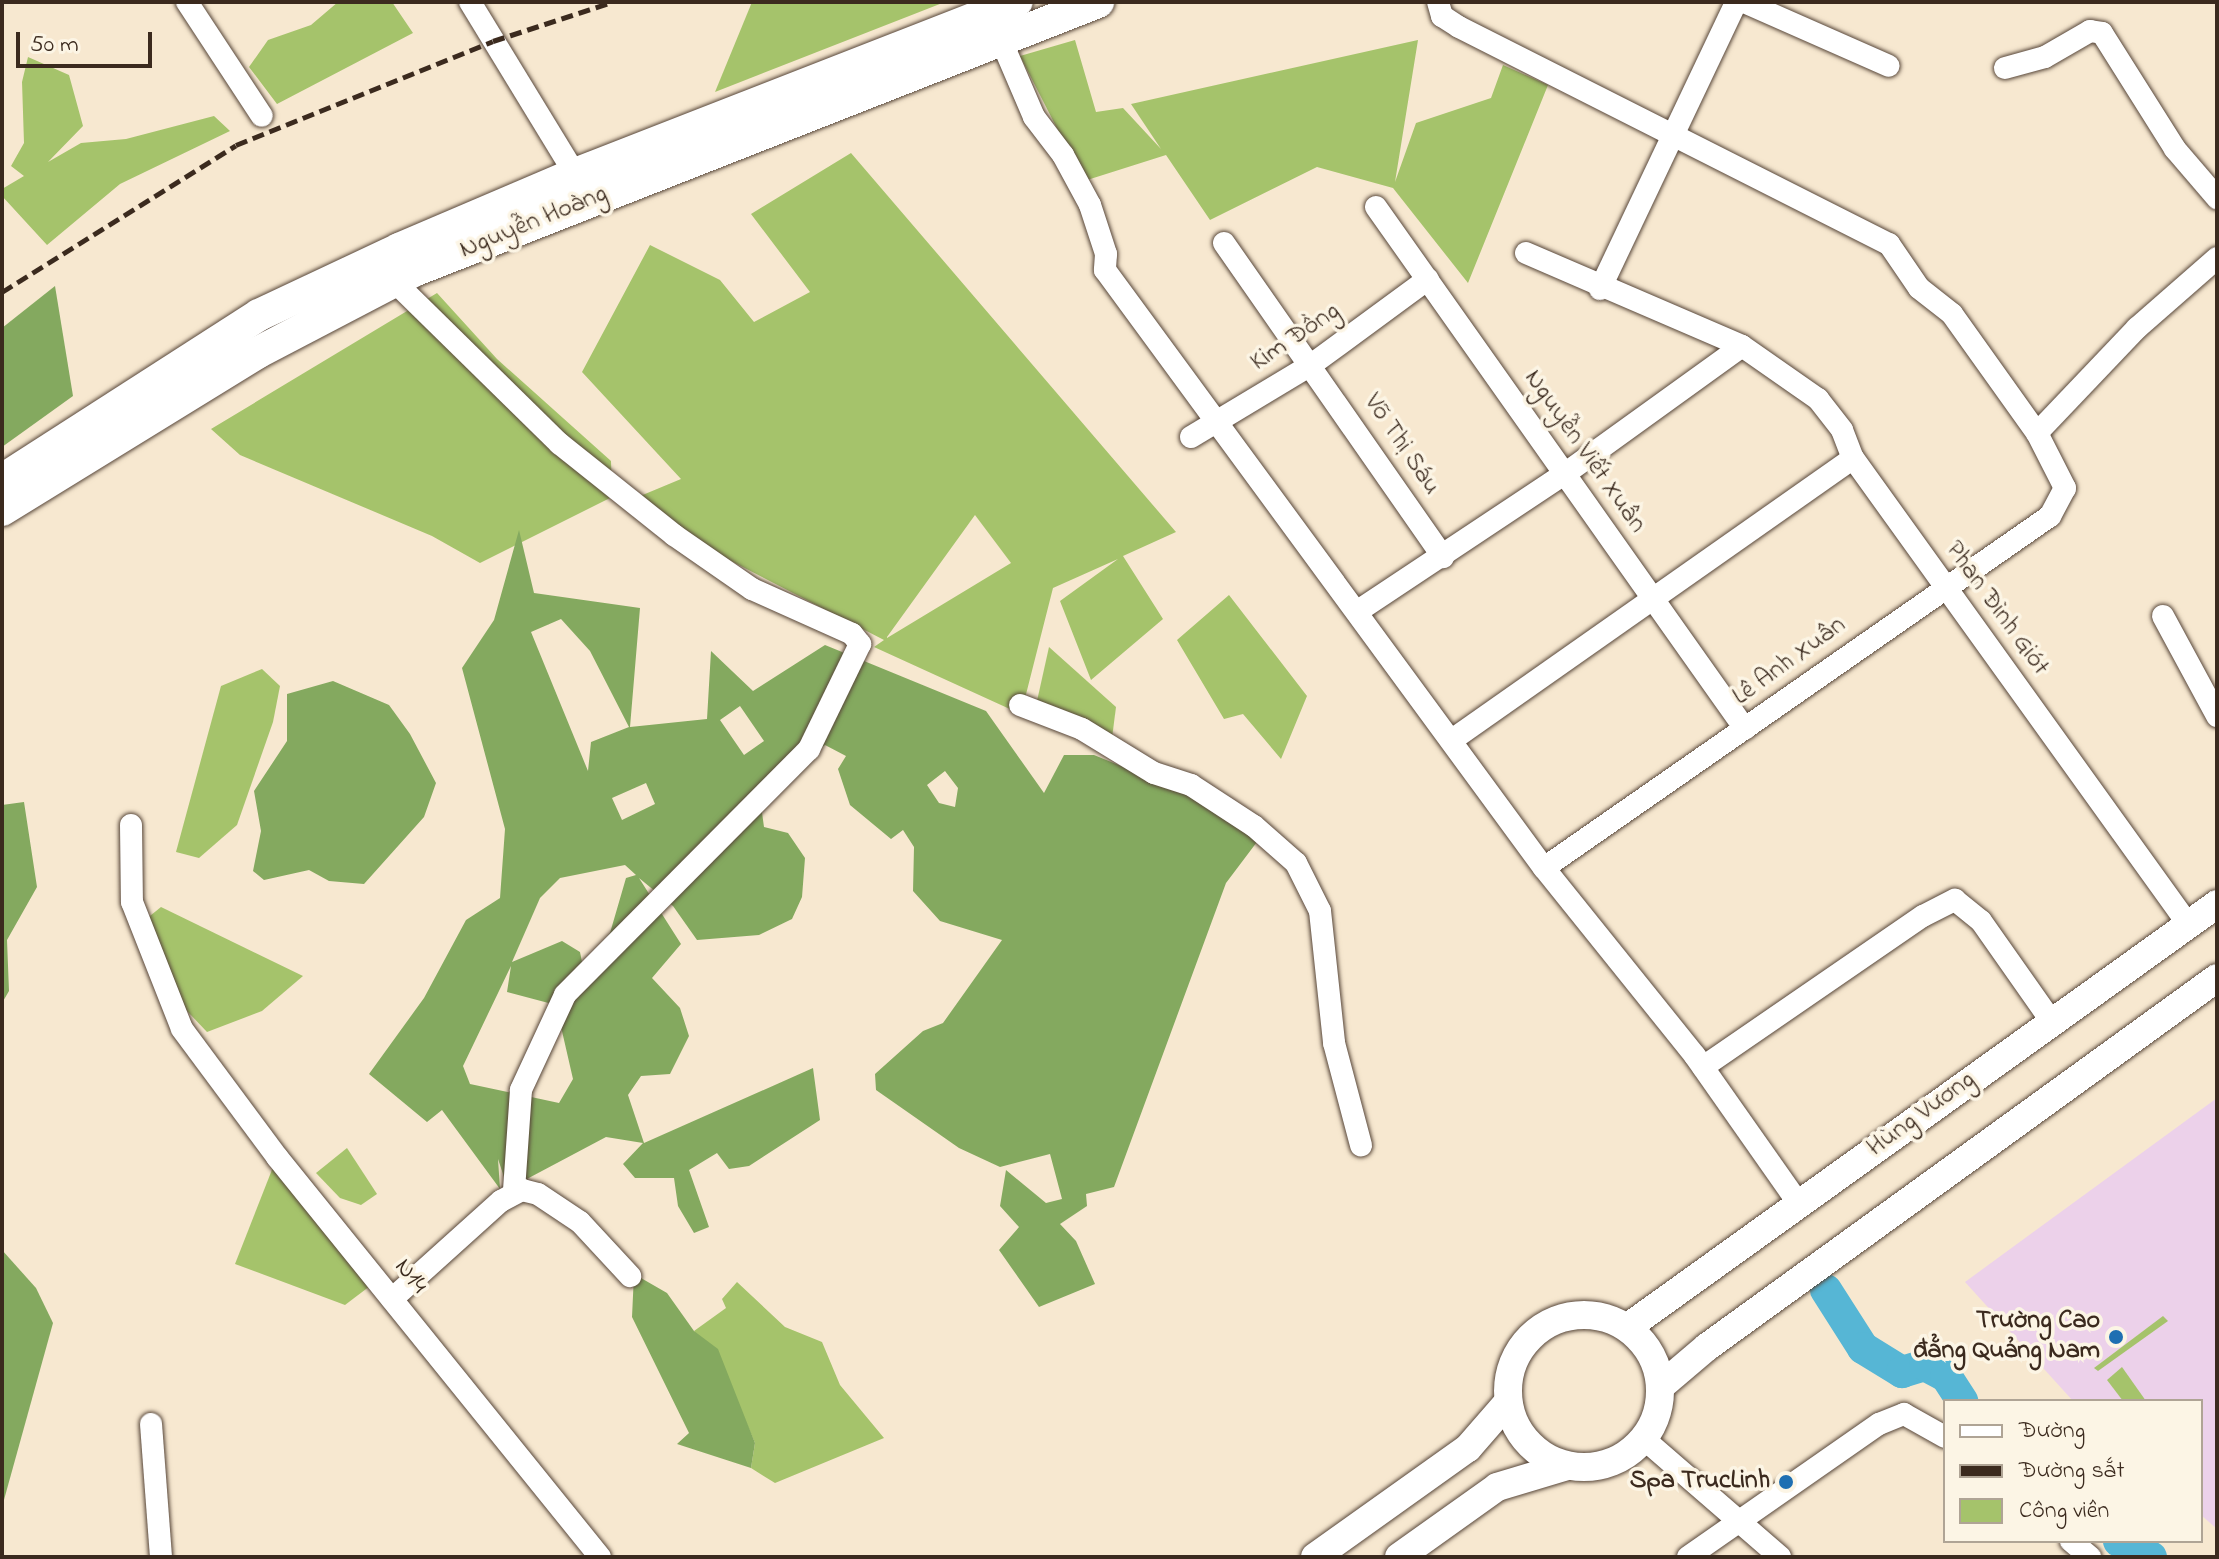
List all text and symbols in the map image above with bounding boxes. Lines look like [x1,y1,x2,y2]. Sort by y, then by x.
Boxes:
scale bar [20,16,156,66]
text: 50 m [30,28,79,63]
street label: Nguyễn Hoàng [456,179,612,267]
street label: Kim Đồng [1245,297,1347,379]
street label: Nguyễn Viết Xuân [1516,364,1652,540]
street label: Võ Thị Sáu [1356,388,1446,502]
street label: Phan Đình Giót [1937,536,2055,682]
street label: Lê Anh Xuân [1727,611,1853,713]
street label: Hùng Vương [1862,1065,1982,1165]
street label: N14 [386,1253,434,1301]
place label: Trường Cao đẳng Quảng Nam [1913,1306,2100,1368]
marker: Trường Cao đẳng Quảng Nam [2107,1328,2125,1346]
legend [1943,1399,2203,1543]
text: Đường [2019,1414,2085,1449]
text: Đường sắt [2019,1454,2125,1489]
place label: Spa TrucLinh [1630,1466,1770,1498]
marker: Spa TrucLinh [1777,1473,1795,1491]
text: Công viên [2019,1494,2109,1529]

